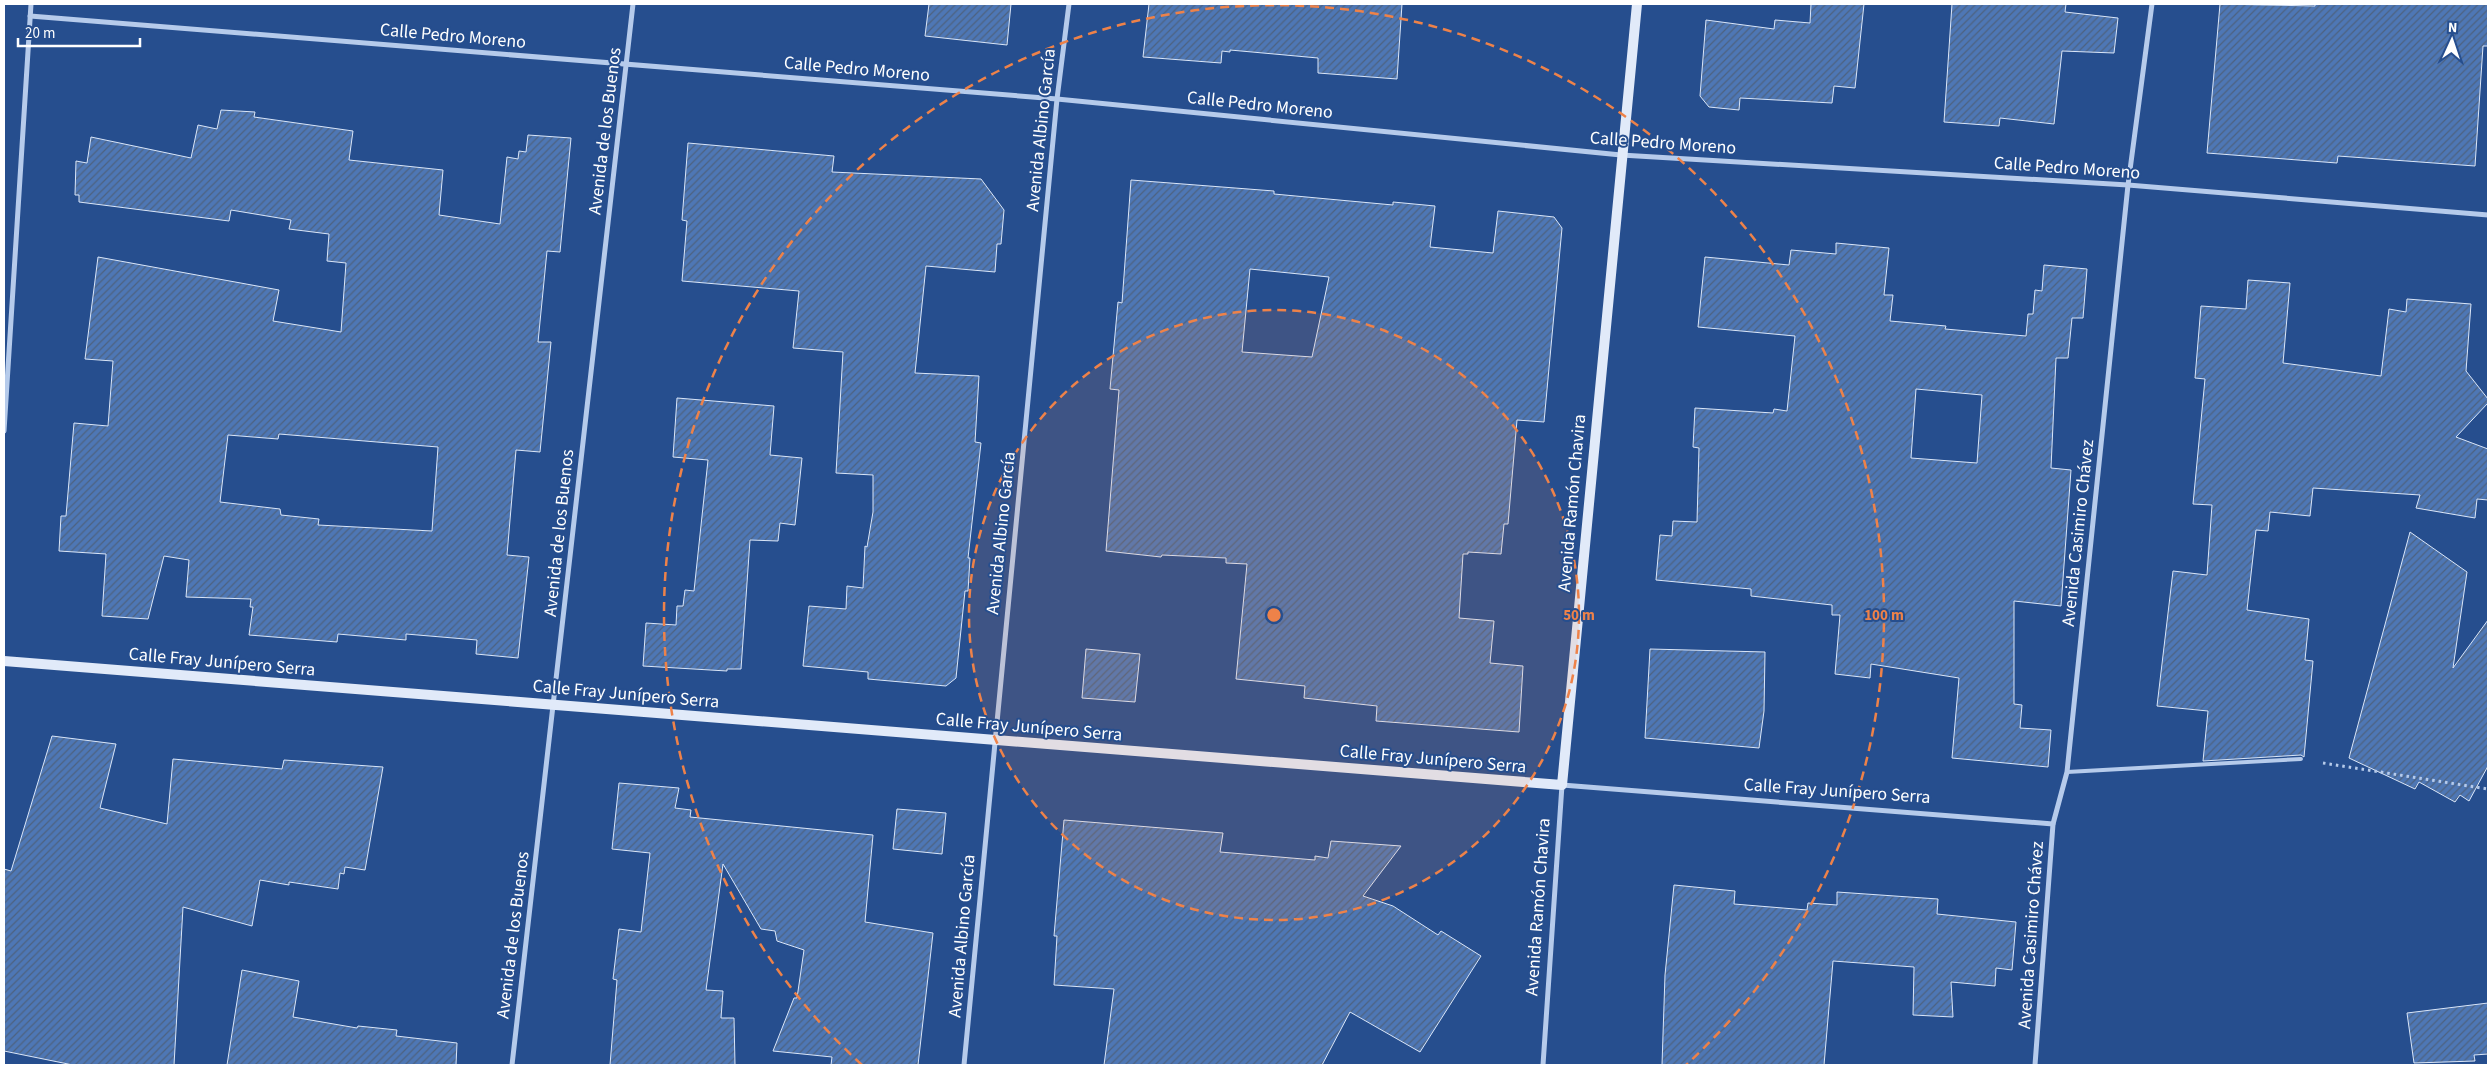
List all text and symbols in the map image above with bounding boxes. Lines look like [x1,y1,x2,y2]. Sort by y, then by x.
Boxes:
scale bar [18,15,140,47]
north arrow [2427,15,2477,65]
street label: Calle Pedro Moreno [379,17,527,55]
text: N [2447,18,2458,38]
text: 20 m [25,23,55,44]
street label: Avenida de los Buenos [582,46,628,216]
street label: Avenida Albino García [1020,47,1062,213]
street label: Calle Pedro Moreno [783,50,931,88]
street label: Calle Pedro Moreno [1186,85,1334,125]
street label: Calle Pedro Moreno [1589,125,1737,161]
street label: Calle Pedro Moreno [1993,150,2141,186]
street label: Avenida Ramón Chavira [1552,413,1592,593]
street label: Avenida Casimiro Chávez [2056,438,2100,628]
street label: Avenida de los Buenos [538,448,580,618]
street label: Avenida Albino García [980,450,1022,616]
text: 50 m [1563,605,1595,626]
text: 100 m [1864,605,1904,626]
centre of rings [1265,606,1283,624]
street label: Calle Fray Junípero Serra [128,641,316,683]
street label: Calle Fray Junípero Serra [532,673,720,715]
street label: Calle Fray Junípero Serra [935,706,1123,748]
street label: Calle Fray Junípero Serra [1339,738,1527,780]
street label: Calle Fray Junípero Serra [1743,772,1931,810]
street label: Avenida Ramón Chavira [1519,817,1557,997]
street label: Avenida Casimiro Chávez [2012,840,2050,1030]
street label: Avenida de los Buenos [490,850,536,1020]
street label: Avenida Albino García [942,853,982,1019]

